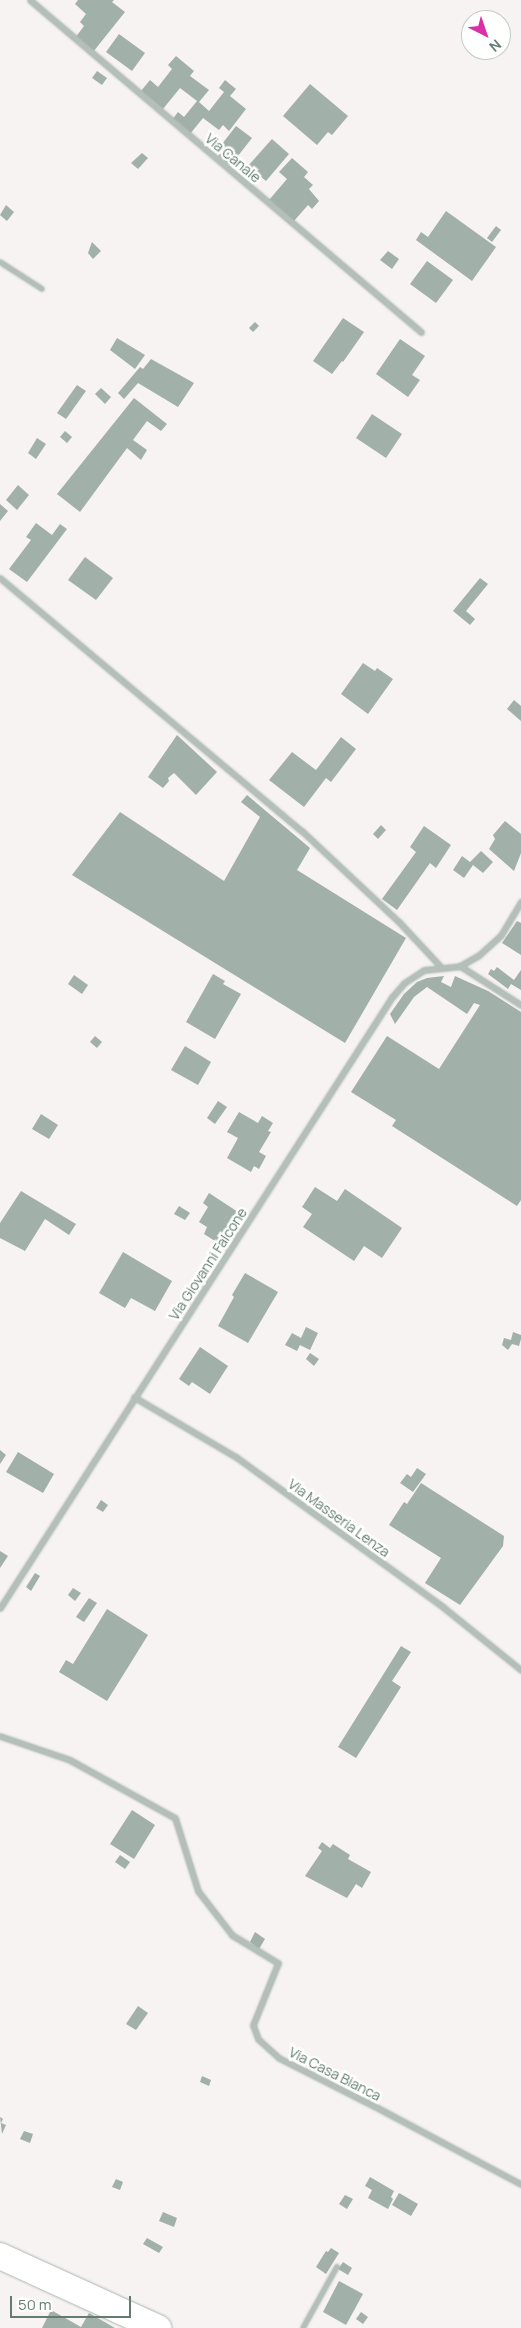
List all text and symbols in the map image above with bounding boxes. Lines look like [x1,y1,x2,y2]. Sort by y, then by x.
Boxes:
north arrow [461,10,511,60]
text: N [485,35,506,56]
street label: Via Canale [202,130,264,186]
street label: Via Giovanni Falcone [165,1205,251,1323]
street label: Via Masseria Lenza [285,1475,393,1561]
street label: Via Casa Bianca [286,2044,384,2104]
scale bar [12,2286,134,2318]
text: 50 m [18,2294,52,2315]

